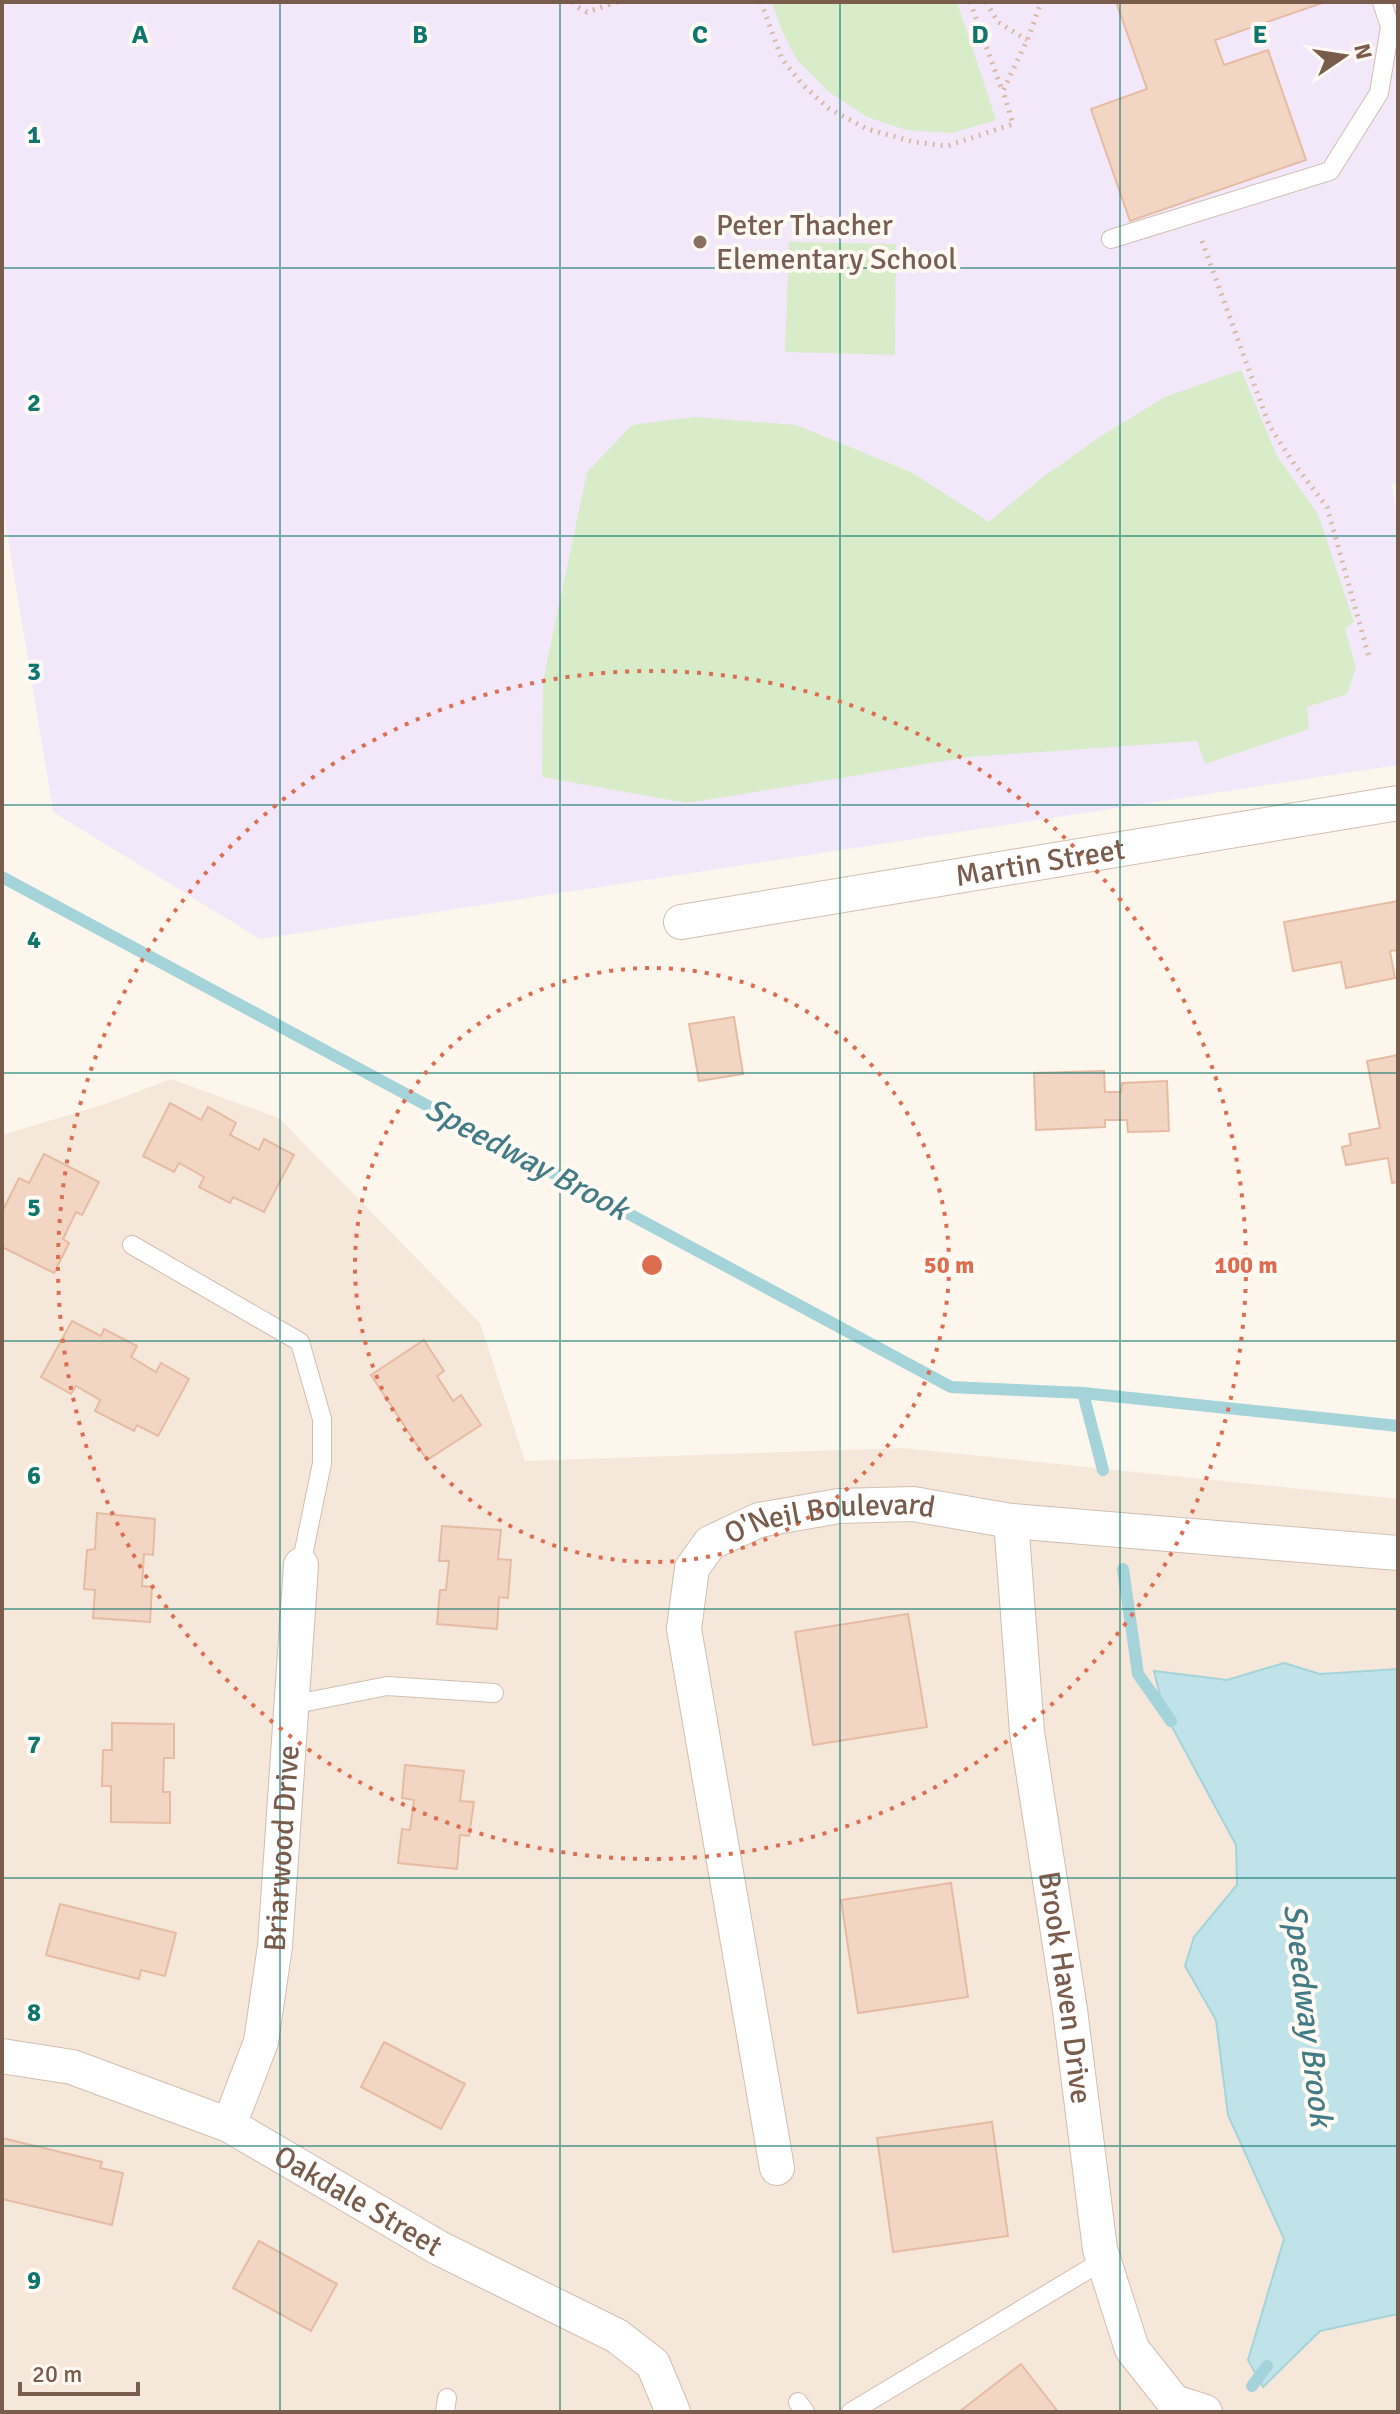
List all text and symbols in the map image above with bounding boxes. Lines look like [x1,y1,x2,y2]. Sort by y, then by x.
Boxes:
north arrow [1304,16,1384,96]
text: A [132,19,149,51]
text: B [412,19,428,51]
text: C [692,19,708,51]
text: D [971,19,989,51]
text: E [1253,19,1267,51]
text: N [1348,41,1378,62]
text: 1 [27,119,41,151]
place label: Peter Thacher Elementary School [716,207,957,278]
marker: Peter Thacher Elementary School [691,233,709,251]
text: 2 [27,387,41,419]
text: 3 [27,656,41,688]
street label: Martin Street [953,830,1128,895]
text: 4 [27,924,41,956]
water label: Speedway Brook [419,1089,638,1230]
text: 5 [27,1192,41,1224]
text: 50 m [924,1250,974,1280]
text: 100 m [1214,1250,1278,1280]
centre of rings [638,1251,666,1279]
text: 6 [27,1460,41,1492]
street label: O'Neil Boulevard [718,1485,938,1552]
text: 7 [27,1729,41,1761]
street label: Briarwood Drive [256,1744,307,1952]
street label: Brook Haven Drive [1030,1869,1100,2106]
water label: Speedway Brook [1275,1902,1341,2131]
text: 8 [27,1997,41,2029]
street label: Oakdale Street [267,2137,449,2264]
text: 9 [27,2265,41,2297]
scale bar [20,2346,138,2396]
text: 20 m [32,2359,82,2389]

